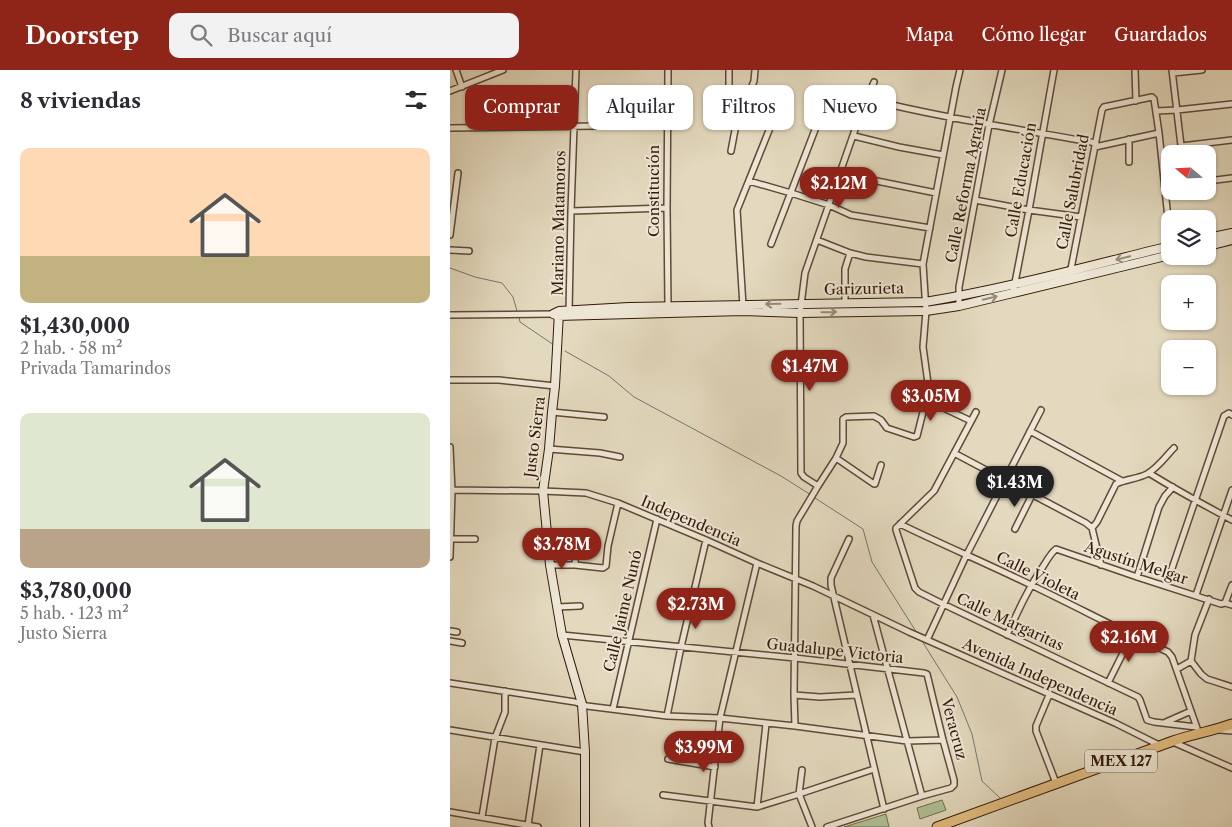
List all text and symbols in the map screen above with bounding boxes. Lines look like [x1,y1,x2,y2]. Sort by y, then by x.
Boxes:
search box [169,13,519,58]
text: Doorstep [25,21,139,50]
icon: search [187,21,215,49]
text: Buscar aquí [227,24,332,47]
text: Mapa [905,24,954,46]
text: Cómo llegar [982,24,1086,46]
text: Guardados [1114,24,1207,46]
chip: Comprar [465,85,578,130]
chip: Alquilar [588,85,693,130]
chip: Filtros [703,85,794,130]
chip: Nuevo [804,85,896,130]
icon: filters [402,86,430,114]
text: 8 viviendas [20,88,141,113]
street label: Calle Reforma Agraria [941,106,990,264]
street label: Calle Educación [1001,120,1040,239]
street label: Calle Salubridad [1052,132,1093,251]
street label: Constitución [644,144,663,237]
north arrow [1161,145,1216,200]
map controls [1161,145,1216,395]
street label: Mariano Matamoros [548,150,569,296]
pin: $2.12M [798,166,880,209]
text: $2.12M [811,173,867,193]
icon: home [180,180,270,270]
button: layers [1161,210,1216,265]
one-way arrow [1115,254,1131,263]
button: + [1161,275,1216,330]
street label: Garizurieta [824,278,904,299]
one-way arrow [982,293,998,303]
one-way arrow [765,299,781,309]
one-way arrow [820,307,836,317]
text: $1,430,000 [20,313,130,338]
text: 2 hab. · 58 m² [20,338,123,358]
button: − [1161,340,1216,395]
pin: $1.47M [769,350,851,392]
text: $1.47M [782,356,838,376]
text: Privada Tamarindos [20,358,171,378]
pin: $3.05M [890,380,972,422]
text: $3.05M [902,386,960,406]
street label: Justo Sierra [520,395,549,481]
icon: home [180,445,270,535]
pin: $1.43M [974,466,1056,508]
text: $1.43M [987,472,1043,492]
street label: Independencia [638,491,744,550]
pin: $3.78M [521,528,603,570]
text: $3.78M [533,534,591,554]
street label: Agustín Melgar [1081,537,1191,588]
street label: Calle Violeta [993,547,1083,604]
street label: Calle Jaime Nunó [599,548,646,674]
text: $3,780,000 [20,578,132,603]
pin: $2.73M [655,588,737,630]
street label: Calle Margaritas [953,588,1067,655]
text: $2.73M [668,594,725,614]
text: 5 hab. · 123 m² [20,603,129,623]
pin: $2.16M [1088,620,1170,663]
text: Justo Sierra [20,623,107,643]
text: $2.16M [1101,627,1157,647]
street label: Avenida Independencia [959,633,1121,719]
street label: Guadalupe Victoria [766,634,905,667]
street label: Veracruz [937,695,972,762]
pin: $3.99M [663,730,745,773]
text: $3.99M [675,737,733,757]
road number: MEX 127 [1085,749,1157,772]

